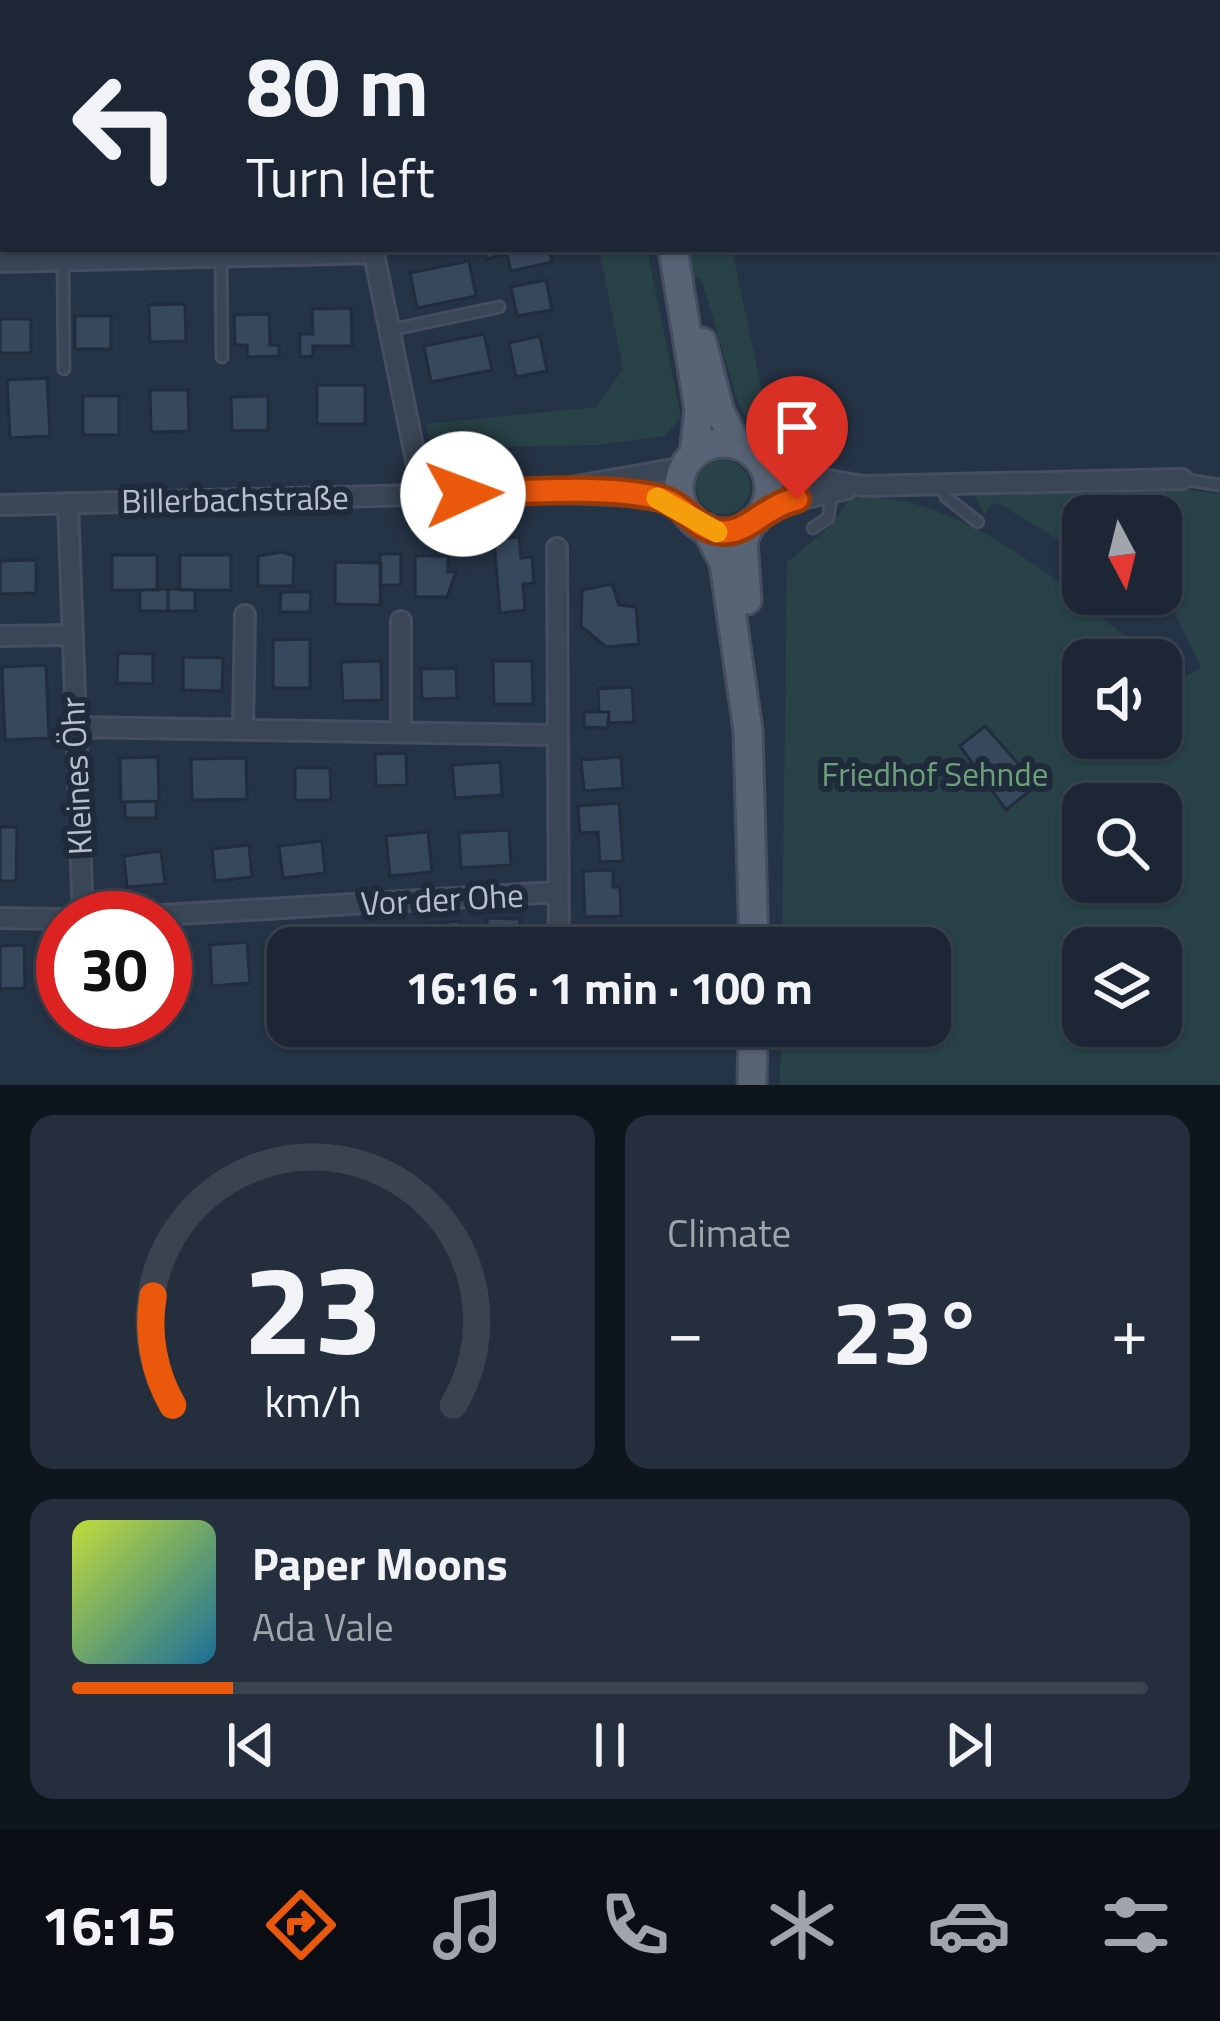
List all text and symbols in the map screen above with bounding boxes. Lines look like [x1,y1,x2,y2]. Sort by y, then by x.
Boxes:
text: 80 m [246,21,429,149]
icon: left [48,48,204,204]
text: Turn left [246,136,435,218]
pin [746,376,848,499]
icon: arrive [764,394,830,460]
position arrow [400,431,526,557]
street label: Billerbachstraße [121,472,349,526]
north arrow [1062,495,1182,615]
map controls [1062,495,1182,1047]
button: sound [1062,639,1182,759]
street label: Kleines Öhr [47,696,105,856]
park label: Friedhof Sehnde [822,749,1048,799]
button: search [1062,783,1182,903]
street label: Vor der Ohe [359,870,525,928]
speed limit sign: 30 [36,891,192,1047]
button: layers [1062,927,1182,1047]
text: 16:16 · 1 min · 100 m [405,953,813,1021]
text: Climate [667,1203,791,1262]
text: 23 [243,1213,382,1402]
text: 23° [832,1262,983,1399]
text: − [667,1280,704,1381]
text: + [1111,1280,1148,1381]
text: km/h [264,1368,361,1434]
text: Paper Moons [252,1529,508,1597]
text: Ada Vale [252,1597,394,1656]
icon: previous [218,1712,284,1778]
icon: pause [577,1712,643,1778]
icon: next [936,1712,1002,1778]
icon: directions [259,1883,343,1967]
icon: music [426,1883,510,1967]
icon: phone [593,1883,677,1967]
icon: climate [760,1883,844,1967]
icon: car [927,1883,1011,1967]
icon: filters [1094,1883,1178,1967]
text: 16:15 [42,1884,176,1966]

